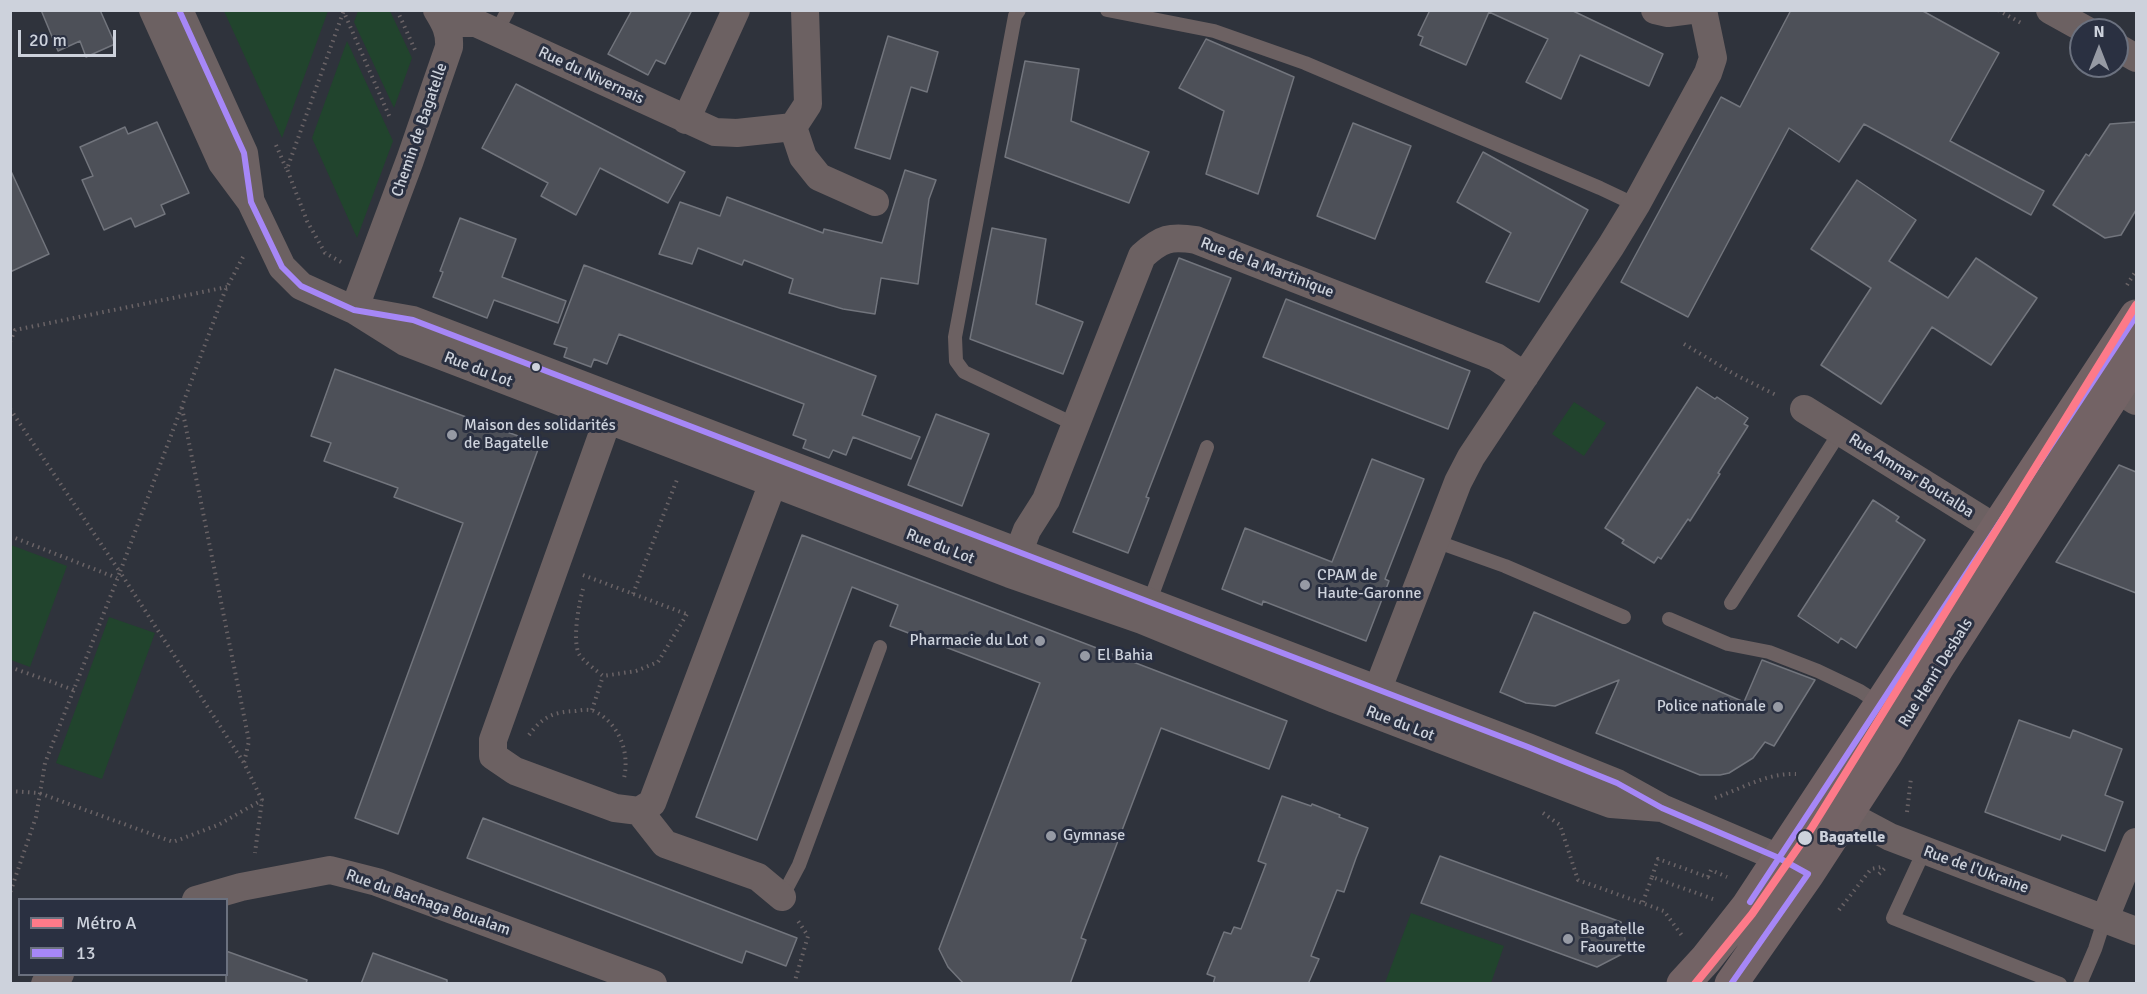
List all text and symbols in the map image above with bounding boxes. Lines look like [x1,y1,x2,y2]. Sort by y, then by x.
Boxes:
scale bar [21,18,118,56]
north arrow [2069,18,2129,78]
text: N [2093,22,2105,42]
text: 20 m [29,29,67,51]
street label: Rue du Nivernais [535,43,647,109]
street label: Chemin de Bagatelle [388,61,452,199]
street label: Rue de la Martinique [1198,234,1336,302]
street label: Rue du Lot [441,348,515,392]
unlabelled marker [530,361,542,373]
place label: Maison des solidarités de Bagatelle [464,416,616,454]
marker: Maison des solidarités de Bagatelle [445,428,459,442]
street label: Rue Ammar Boutalba [1845,430,1977,522]
street label: Rue du Lot [903,525,977,569]
place label: CPAM de Haute-Garonne [1317,566,1421,604]
marker: CPAM de Haute-Garonne [1298,578,1312,592]
street label: Rue Henri Desbals [1895,615,1977,731]
place label: Pharmacie du Lot [909,631,1028,651]
marker: Pharmacie du Lot [1033,634,1047,648]
place label: El Bahia [1097,646,1153,666]
marker: El Bahia [1078,649,1092,663]
place label: Police nationale [1657,697,1766,717]
marker: Police nationale [1771,700,1785,714]
street label: Rue du Lot [1363,702,1437,746]
place label: Gymnase [1063,826,1125,846]
place label: Bagatelle [1819,828,1885,848]
marker: Gymnase [1044,829,1058,843]
marker: Bagatelle [1796,829,1814,847]
street label: Rue de l'Ukraine [1921,842,2031,898]
street label: Rue du Bachaga Boualam [343,866,513,940]
legend [18,898,228,976]
text: Métro A [76,912,136,934]
place label: Bagatelle Faourette [1580,920,1646,958]
marker: Bagatelle Faourette [1561,932,1575,946]
text: 13 [76,942,95,964]

